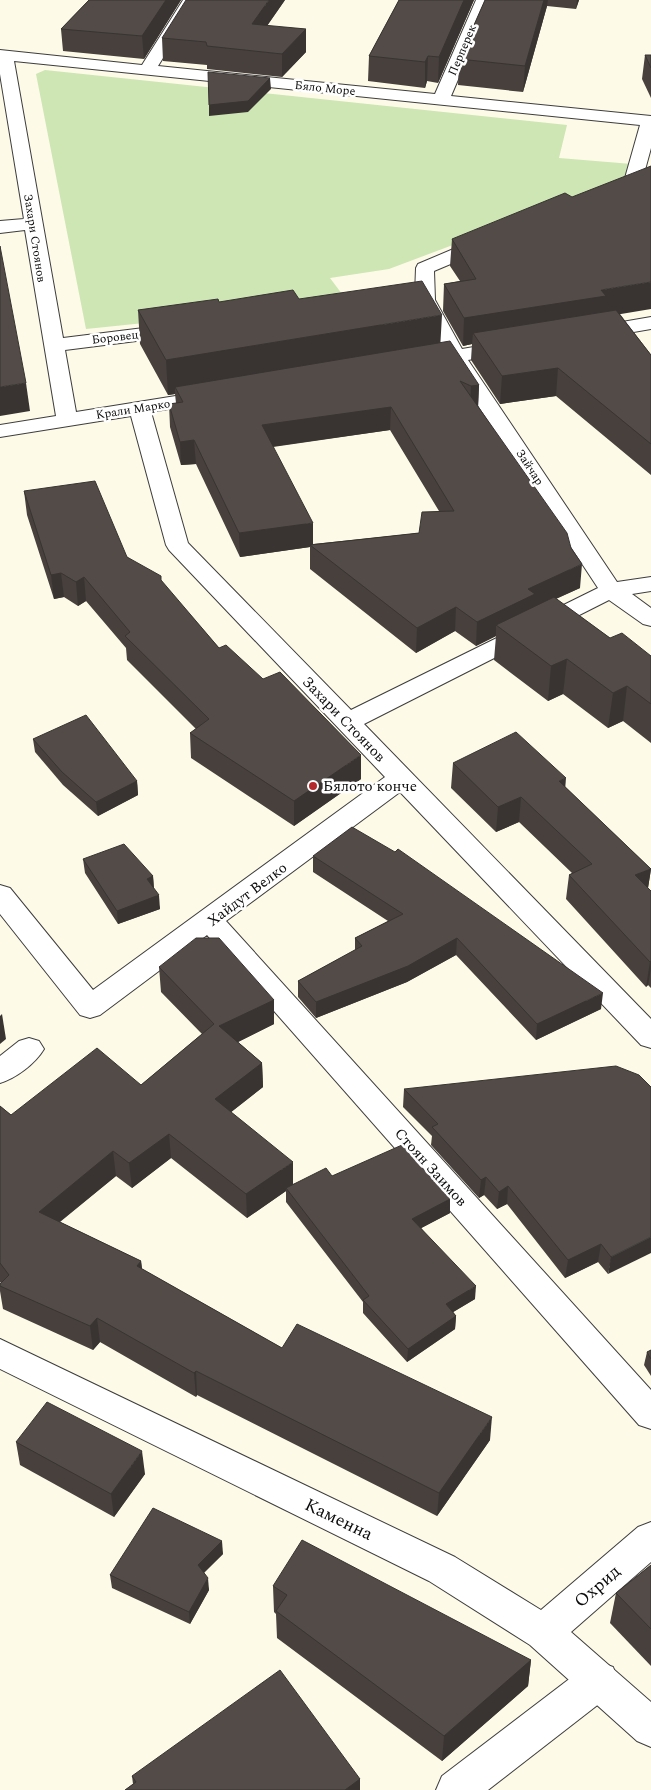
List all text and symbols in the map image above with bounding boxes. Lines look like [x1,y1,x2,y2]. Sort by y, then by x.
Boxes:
street label: Перперек [443,21,482,79]
street label: Бяло Море [294,76,356,101]
street label: Захари Стоянов [18,192,51,284]
street label: Боровец [91,325,139,350]
street label: Крали Марко [94,394,172,425]
street label: Зайчар [511,445,549,489]
street label: Захари Стоянов [297,671,391,768]
place label: Бялото конче [323,775,417,798]
marker: Бялото конче [307,780,319,792]
street label: Хайдут Велко [202,857,292,932]
street label: Стоян Заимов [389,1123,473,1212]
street label: Каменна [300,1491,378,1548]
street label: Охрид [568,1558,627,1614]

